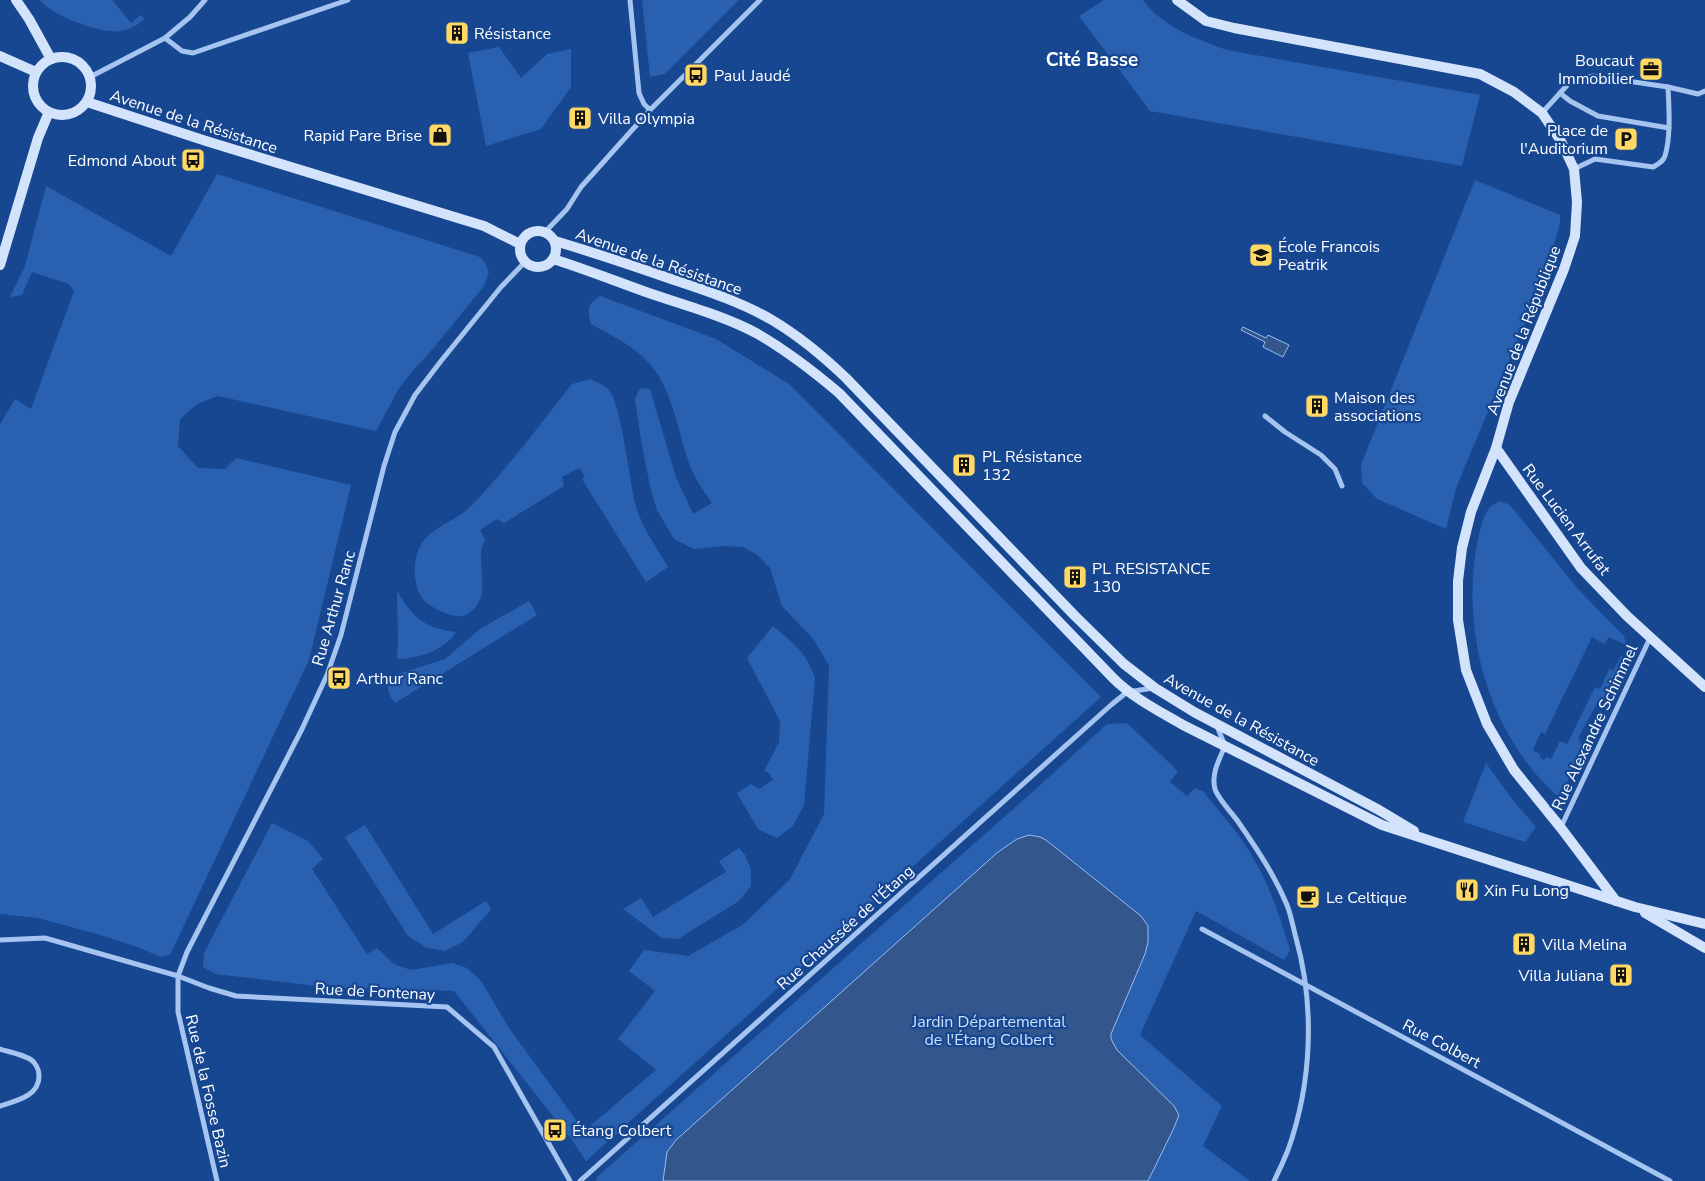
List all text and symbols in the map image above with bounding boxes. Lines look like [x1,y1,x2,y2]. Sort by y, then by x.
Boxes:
building icon: Résistance [444,20,470,46]
place label: Résistance [474,23,551,45]
district label: Cité Basse [1046,47,1138,73]
place label: Boucaut Immobilier [1558,50,1634,90]
office icon: Boucaut Immobilier [1638,56,1664,82]
bus stop icon: Paul Jaudé [683,62,709,88]
place label: Paul Jaudé [714,65,791,87]
street label: Avenue de la Résistance [107,84,280,159]
building icon: Villa Olympia [567,105,593,131]
place label: Villa Olympia [597,108,695,130]
place label: Place de l'Auditorium [1520,120,1608,160]
shop icon: Rapid Pare Brise [427,122,453,148]
place label: Rapid Pare Brise [303,125,422,147]
parking icon: Place de l'Auditorium [1613,126,1639,152]
bus stop icon: Edmond About [180,147,206,173]
place label: Edmond About [68,150,176,172]
street label: Avenue de la Résistance [572,223,745,301]
place label: École Francois Peatrik [1278,236,1380,276]
school or university icon: École Francois Peatrik [1248,242,1274,268]
street label: Avenue de la République [1481,242,1566,418]
place label: Maison des associations [1334,387,1421,427]
building icon: Maison des associations [1304,393,1330,419]
place label: PL Résistance 132 [982,446,1082,486]
building icon: PL Résistance 132 [951,452,977,478]
street label: Rue Lucien Arrufat [1517,459,1616,580]
street label: Rue Arthur Ranc [307,547,361,669]
place label: PL RESISTANCE 130 [1092,558,1210,598]
building icon: PL RESISTANCE 130 [1062,564,1088,590]
street label: Rue Alexandre Schimmel [1547,640,1643,814]
bus stop icon: Arthur Ranc [326,665,352,691]
place label: Arthur Ranc [356,668,444,690]
street label: Avenue de la Résistance [1160,668,1323,772]
street label: Rue Chaussée de l'Étang [772,860,919,995]
restaurant icon: Xin Fu Long [1454,877,1480,903]
place label: Xin Fu Long [1484,880,1569,902]
cafe icon: Le Celtique [1295,884,1321,910]
place label: Le Celtique [1326,887,1407,909]
building icon: Villa Melina [1511,931,1537,957]
place label: Villa Melina [1541,934,1627,956]
building icon: Villa Juliana [1608,962,1634,988]
place label: Villa Juliana [1518,965,1604,987]
street label: Rue de Fontenay [314,978,436,1006]
park label: Jardin Départemental de l'Étang Colbert [911,1011,1066,1051]
street label: Rue de la Fosse Bazin [180,1013,236,1170]
street label: Rue Colbert [1399,1014,1485,1074]
bus stop icon: Étang Colbert [542,1117,568,1143]
place label: Étang Colbert [572,1120,672,1142]

